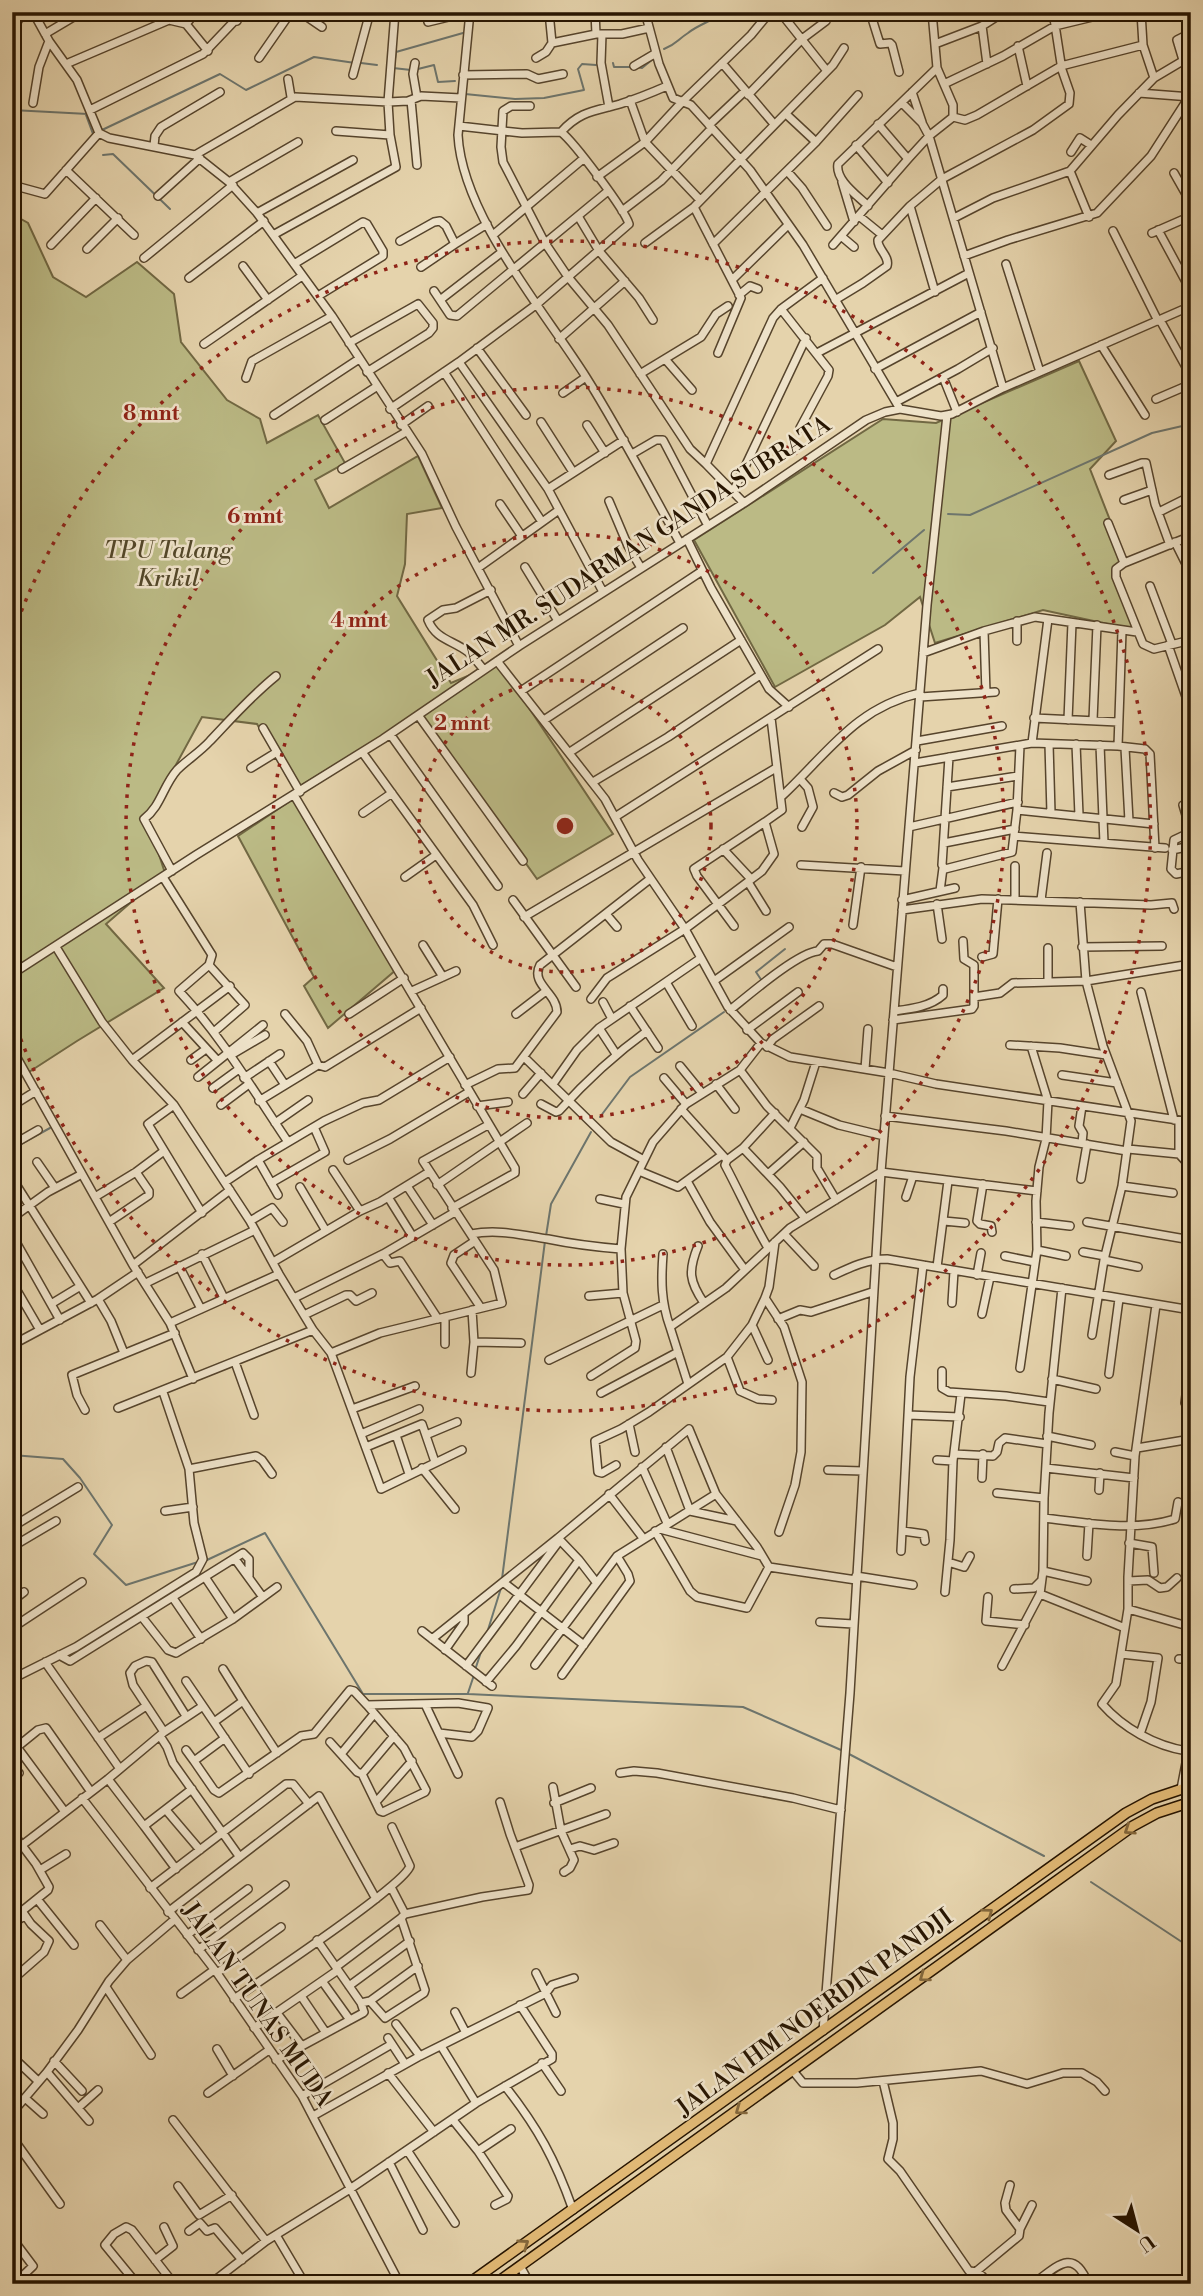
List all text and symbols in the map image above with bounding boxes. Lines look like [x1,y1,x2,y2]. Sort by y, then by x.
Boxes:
text: 8 mnt [123,401,180,427]
street label: JALAN MR. SUDARMAN GANDA SUBRATA [420,409,837,695]
text: 6 mnt [227,504,284,530]
park label: TPU Talang Krikil [104,536,234,594]
text: 4 mnt [331,608,388,634]
text: 2 mnt [434,711,491,737]
centre of rings [553,814,577,838]
one-way arrow [1124,1821,1137,1834]
street label: JALAN TUNAS MUDA [174,1896,339,2114]
street label: JALAN HM NOERDIN PANDJI [670,1903,959,2124]
one-way arrow [980,1909,993,1921]
one-way arrow [919,1968,932,1981]
one-way arrow [735,2101,748,2114]
north arrow [1102,2194,1172,2264]
text: U [1133,2229,1159,2257]
one-way arrow [516,2240,529,2252]

